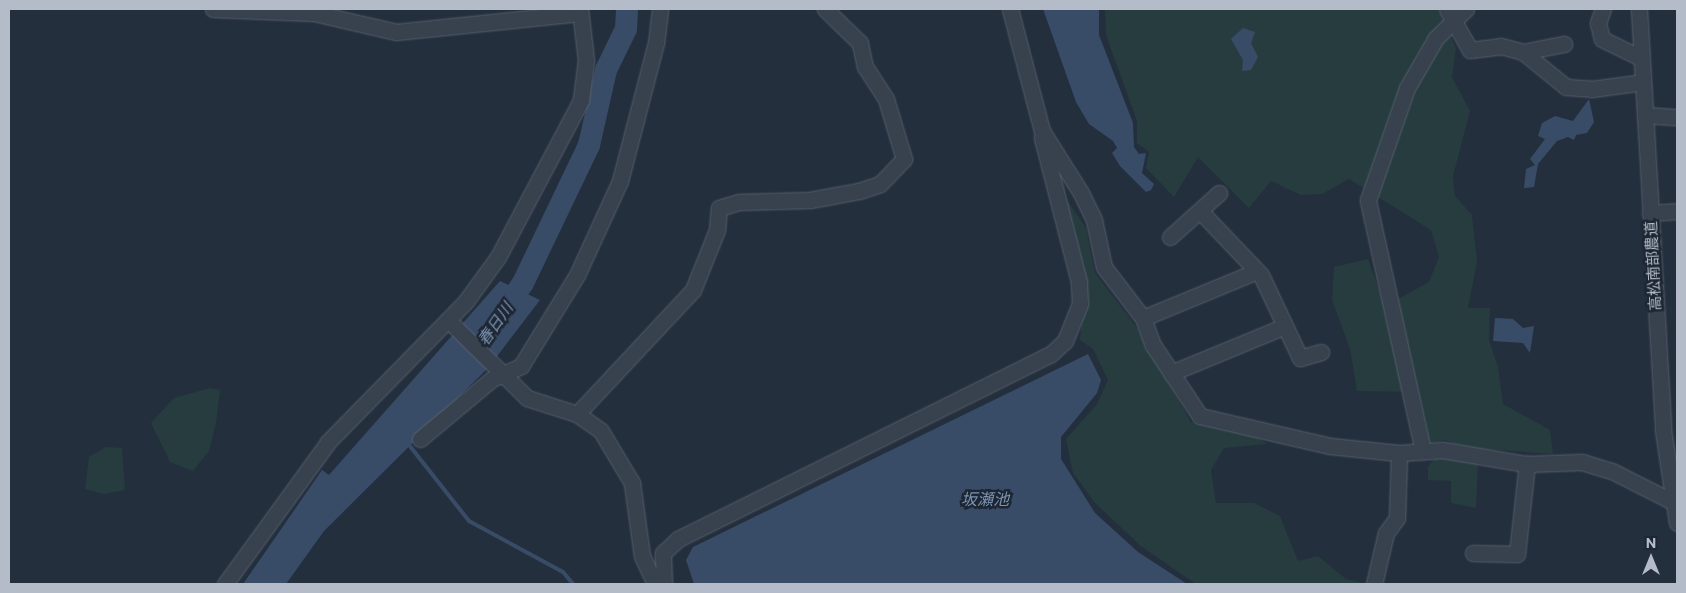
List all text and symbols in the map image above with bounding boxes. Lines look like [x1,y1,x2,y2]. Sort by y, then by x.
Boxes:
street label: 高松南部農道 [1642,221,1664,311]
water label: 春日川 [473,299,517,349]
water label: 坂瀬池 [961,489,1009,509]
north arrow [1626,533,1676,583]
text: N [1646,534,1656,551]

